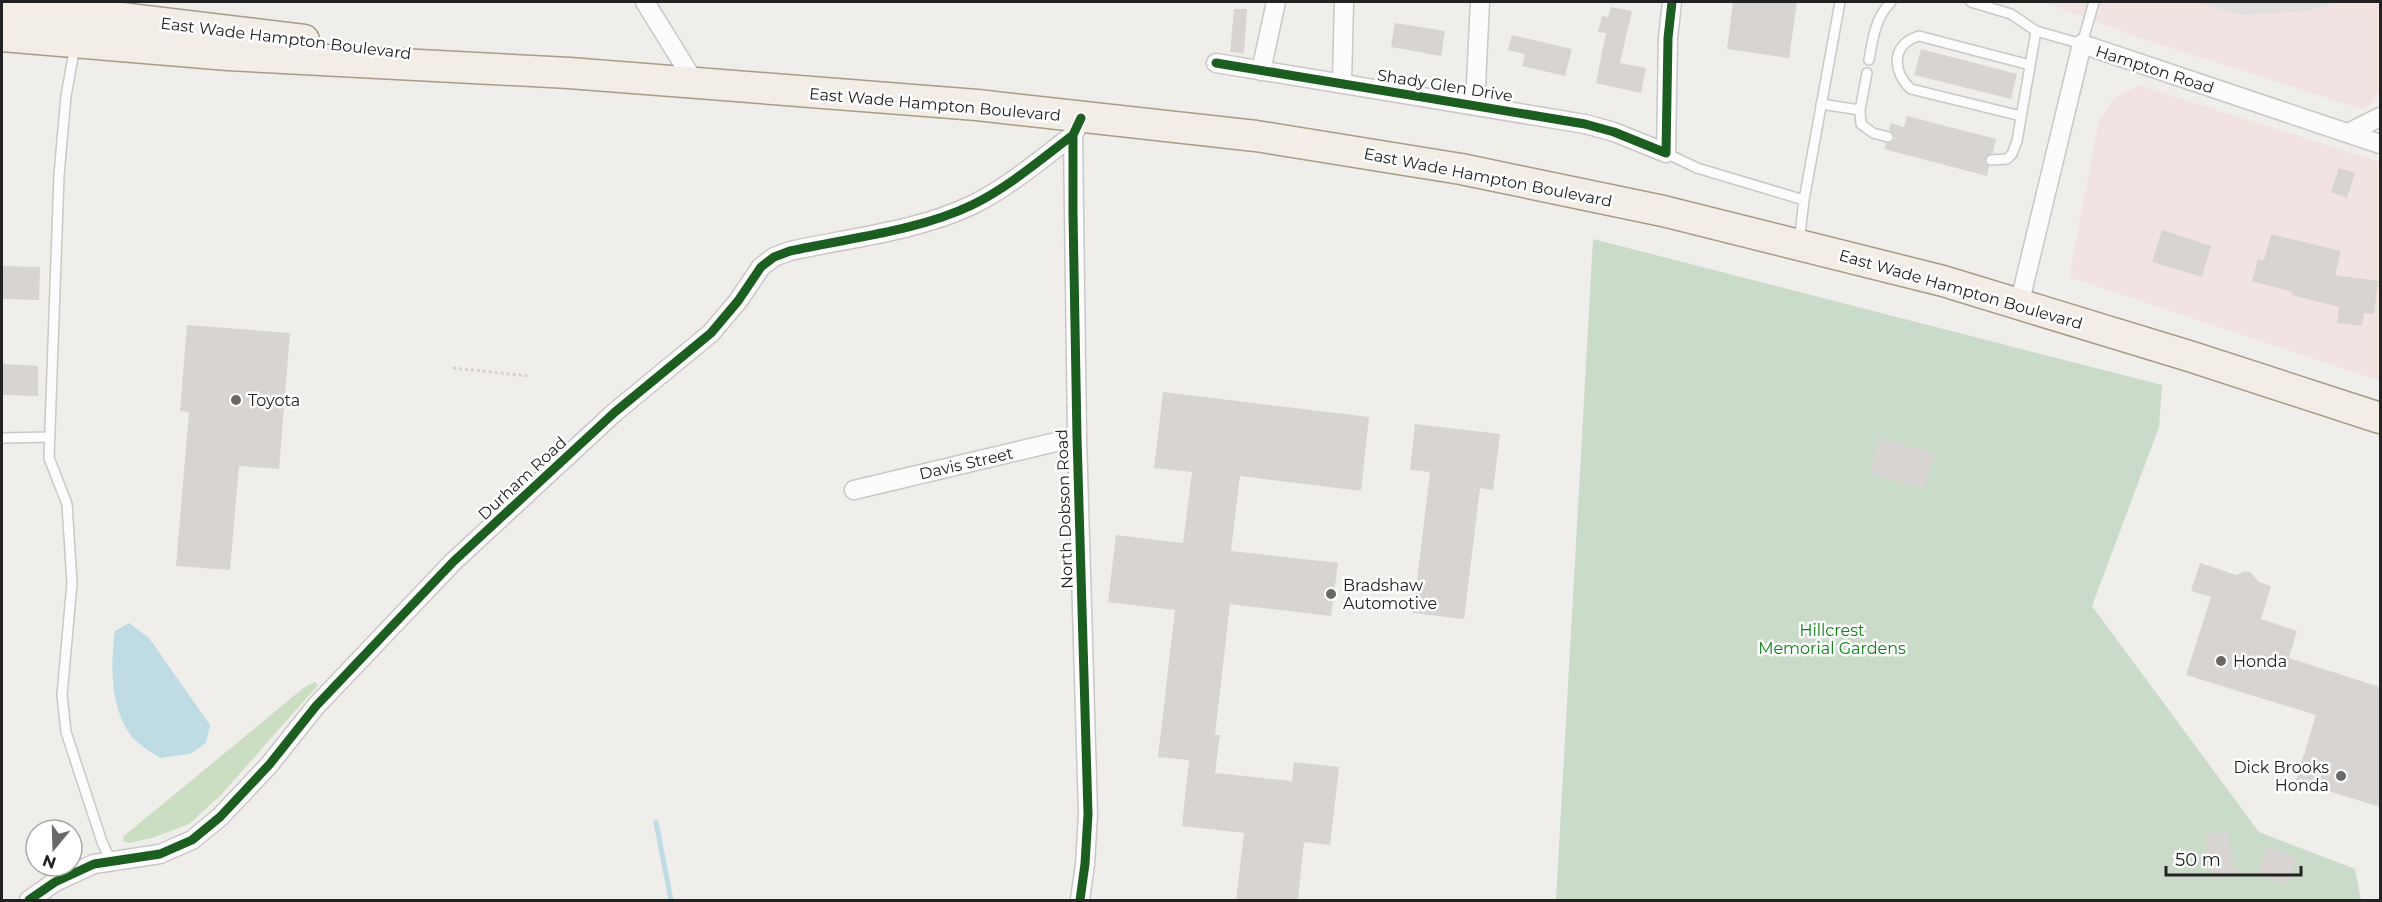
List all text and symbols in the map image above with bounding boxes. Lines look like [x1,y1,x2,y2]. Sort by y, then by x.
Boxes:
street label: East Wade Hampton Boulevard [159,14,412,63]
street label: Hampton Road [2093,41,2216,98]
street label: Shady Glen Drive [1376,65,1514,106]
street label: East Wade Hampton Boulevard [808,84,1062,125]
street label: East Wade Hampton Boulevard [1362,144,1614,211]
street label: East Wade Hampton Boulevard [1837,246,2085,333]
place label: Toyota [248,391,300,410]
marker: Toyota [229,393,243,407]
street label: North Dobson Road [1052,429,1077,589]
street label: Durham Road [474,433,570,524]
street label: Davis Street [917,443,1015,484]
place label: Bradshaw Automotive [1343,576,1437,613]
marker: Bradshaw Automotive [1324,587,1338,601]
park label: Hillcrest Memorial Gardens [1758,621,1906,658]
place label: Honda [2233,652,2287,671]
marker: Honda [2214,654,2228,668]
place label: Dick Brooks Honda [2233,758,2329,795]
marker: Dick Brooks Honda [2334,769,2348,783]
north arrow [24,818,84,878]
scale bar [2166,839,2301,877]
text: 50 m [2175,849,2221,871]
text: N [40,851,58,873]

